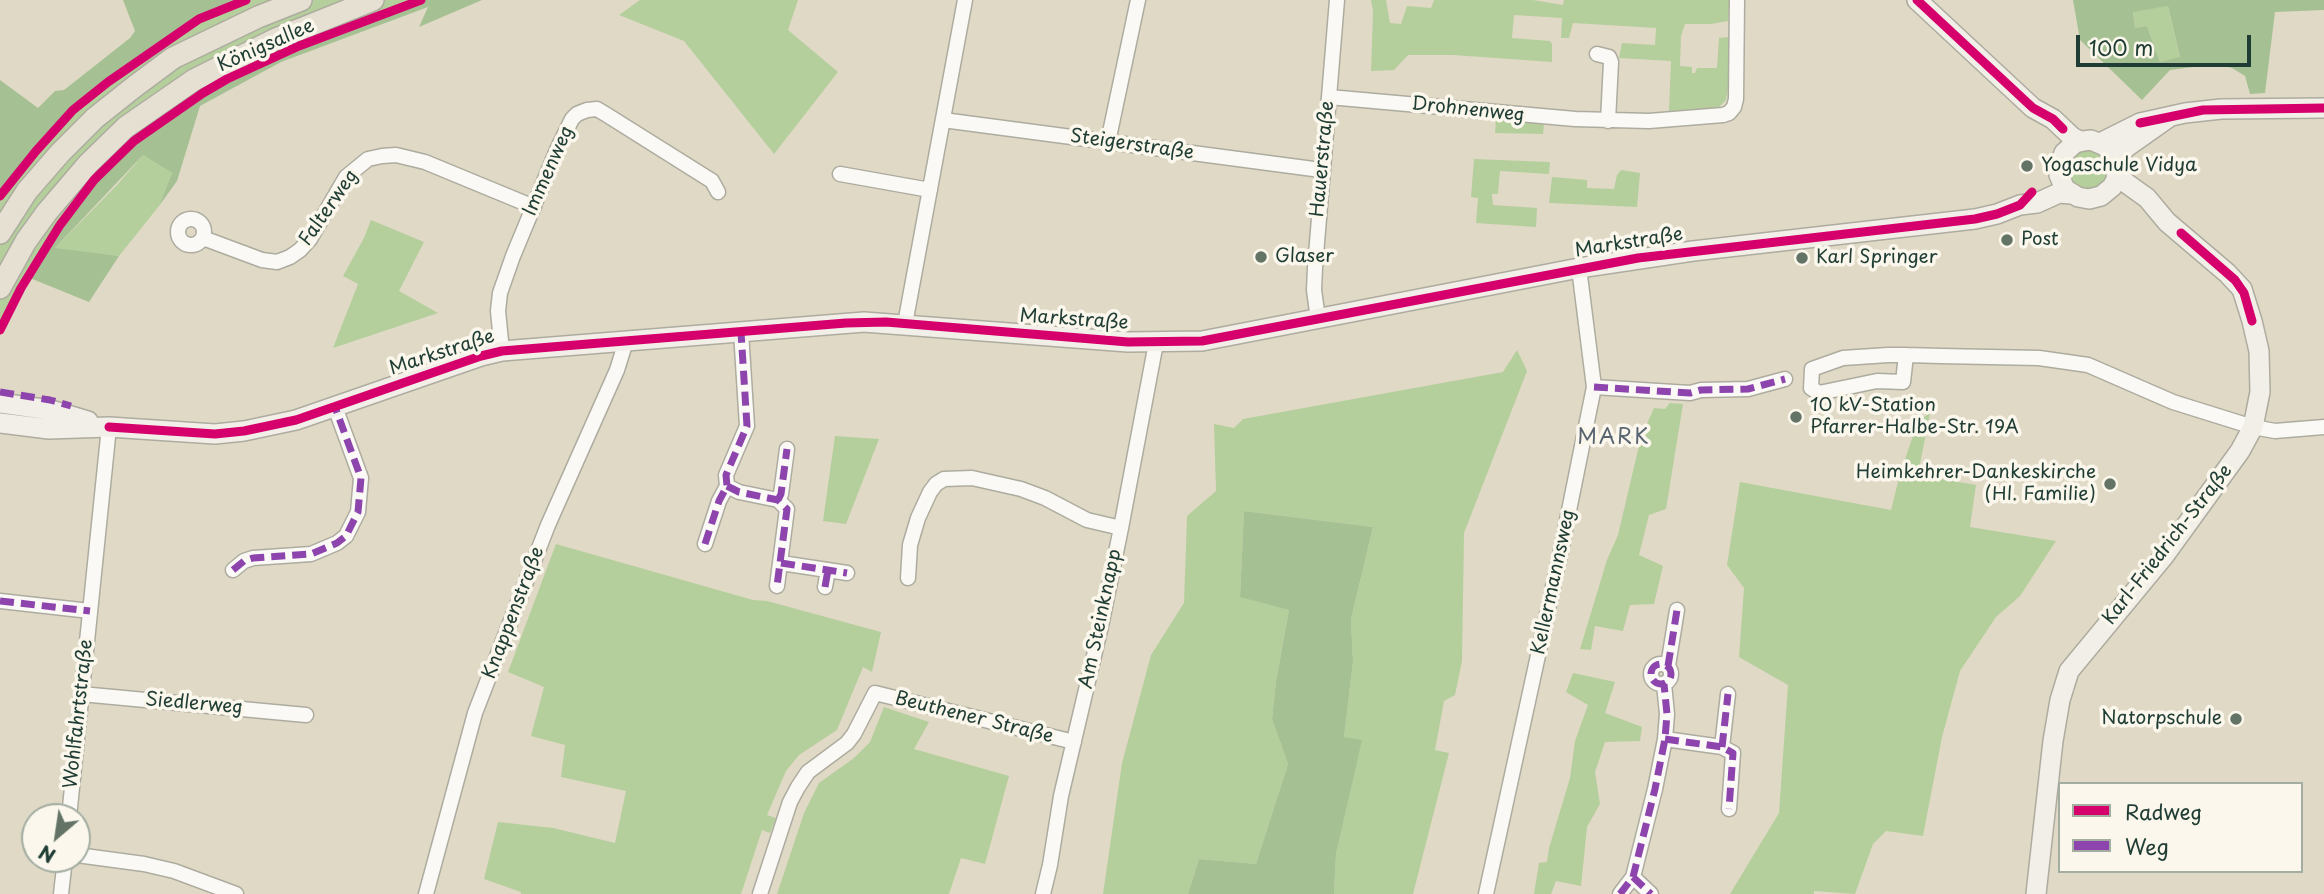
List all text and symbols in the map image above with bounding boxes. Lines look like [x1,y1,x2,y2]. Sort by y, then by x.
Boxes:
street label: Königsallee [214,15,318,77]
scale bar [2079,21,2254,65]
text: 100 m [2089,31,2153,63]
street label: Drohnenweg [1410,93,1526,127]
street label: Hauerstraße [1307,100,1339,218]
street label: Immenweg [519,122,579,220]
street label: Steigerstraße [1069,125,1195,165]
place label: Yogaschule Vidya [2041,155,2197,177]
marker: Yogaschule Vidya [2019,158,2035,174]
street label: Falterweg [295,166,363,250]
street label: Markstraße [1573,223,1685,263]
place label: Post [2021,229,2059,251]
marker: Post [1999,232,2015,248]
place label: Glaser [1275,246,1334,268]
place label: Karl Springer [1816,247,1938,269]
marker: Glaser [1253,249,1269,265]
marker: Karl Springer [1794,250,1810,266]
street label: Markstraße [1019,305,1129,335]
street label: Markstraße [387,325,497,381]
place label: 10 kV-Station Pfarrer-Halbe-Str. 19A [1810,395,2019,439]
marker: 10 kV-Station Pfarrer-Halbe-Str. 19A [1788,409,1804,425]
district label: MARK [1578,425,1650,451]
street label: Karl-Friedrich-Straße [2098,460,2238,630]
place label: Heimkehrer-Dankeskirche (Hl. Familie) [1856,462,2096,506]
marker: Heimkehrer-Dankeskirche (Hl. Familie) [2102,476,2118,492]
street label: Kellermannsweg [1527,507,1581,657]
street label: Knappenstraße [478,544,550,682]
street label: Am Steinknapp [1075,547,1127,691]
street label: Wohlfahrtstraße [60,638,98,790]
street label: Beuthener Straße [892,687,1056,749]
street label: Siedlerweg [144,688,244,720]
place label: Natorpschule [2101,708,2222,730]
marker: Natorpschule [2228,711,2244,727]
legend [2058,782,2303,873]
text: Radweg [2125,795,2202,827]
north arrow [21,803,91,873]
text: Weg [2125,830,2169,862]
text: N [33,839,60,871]

